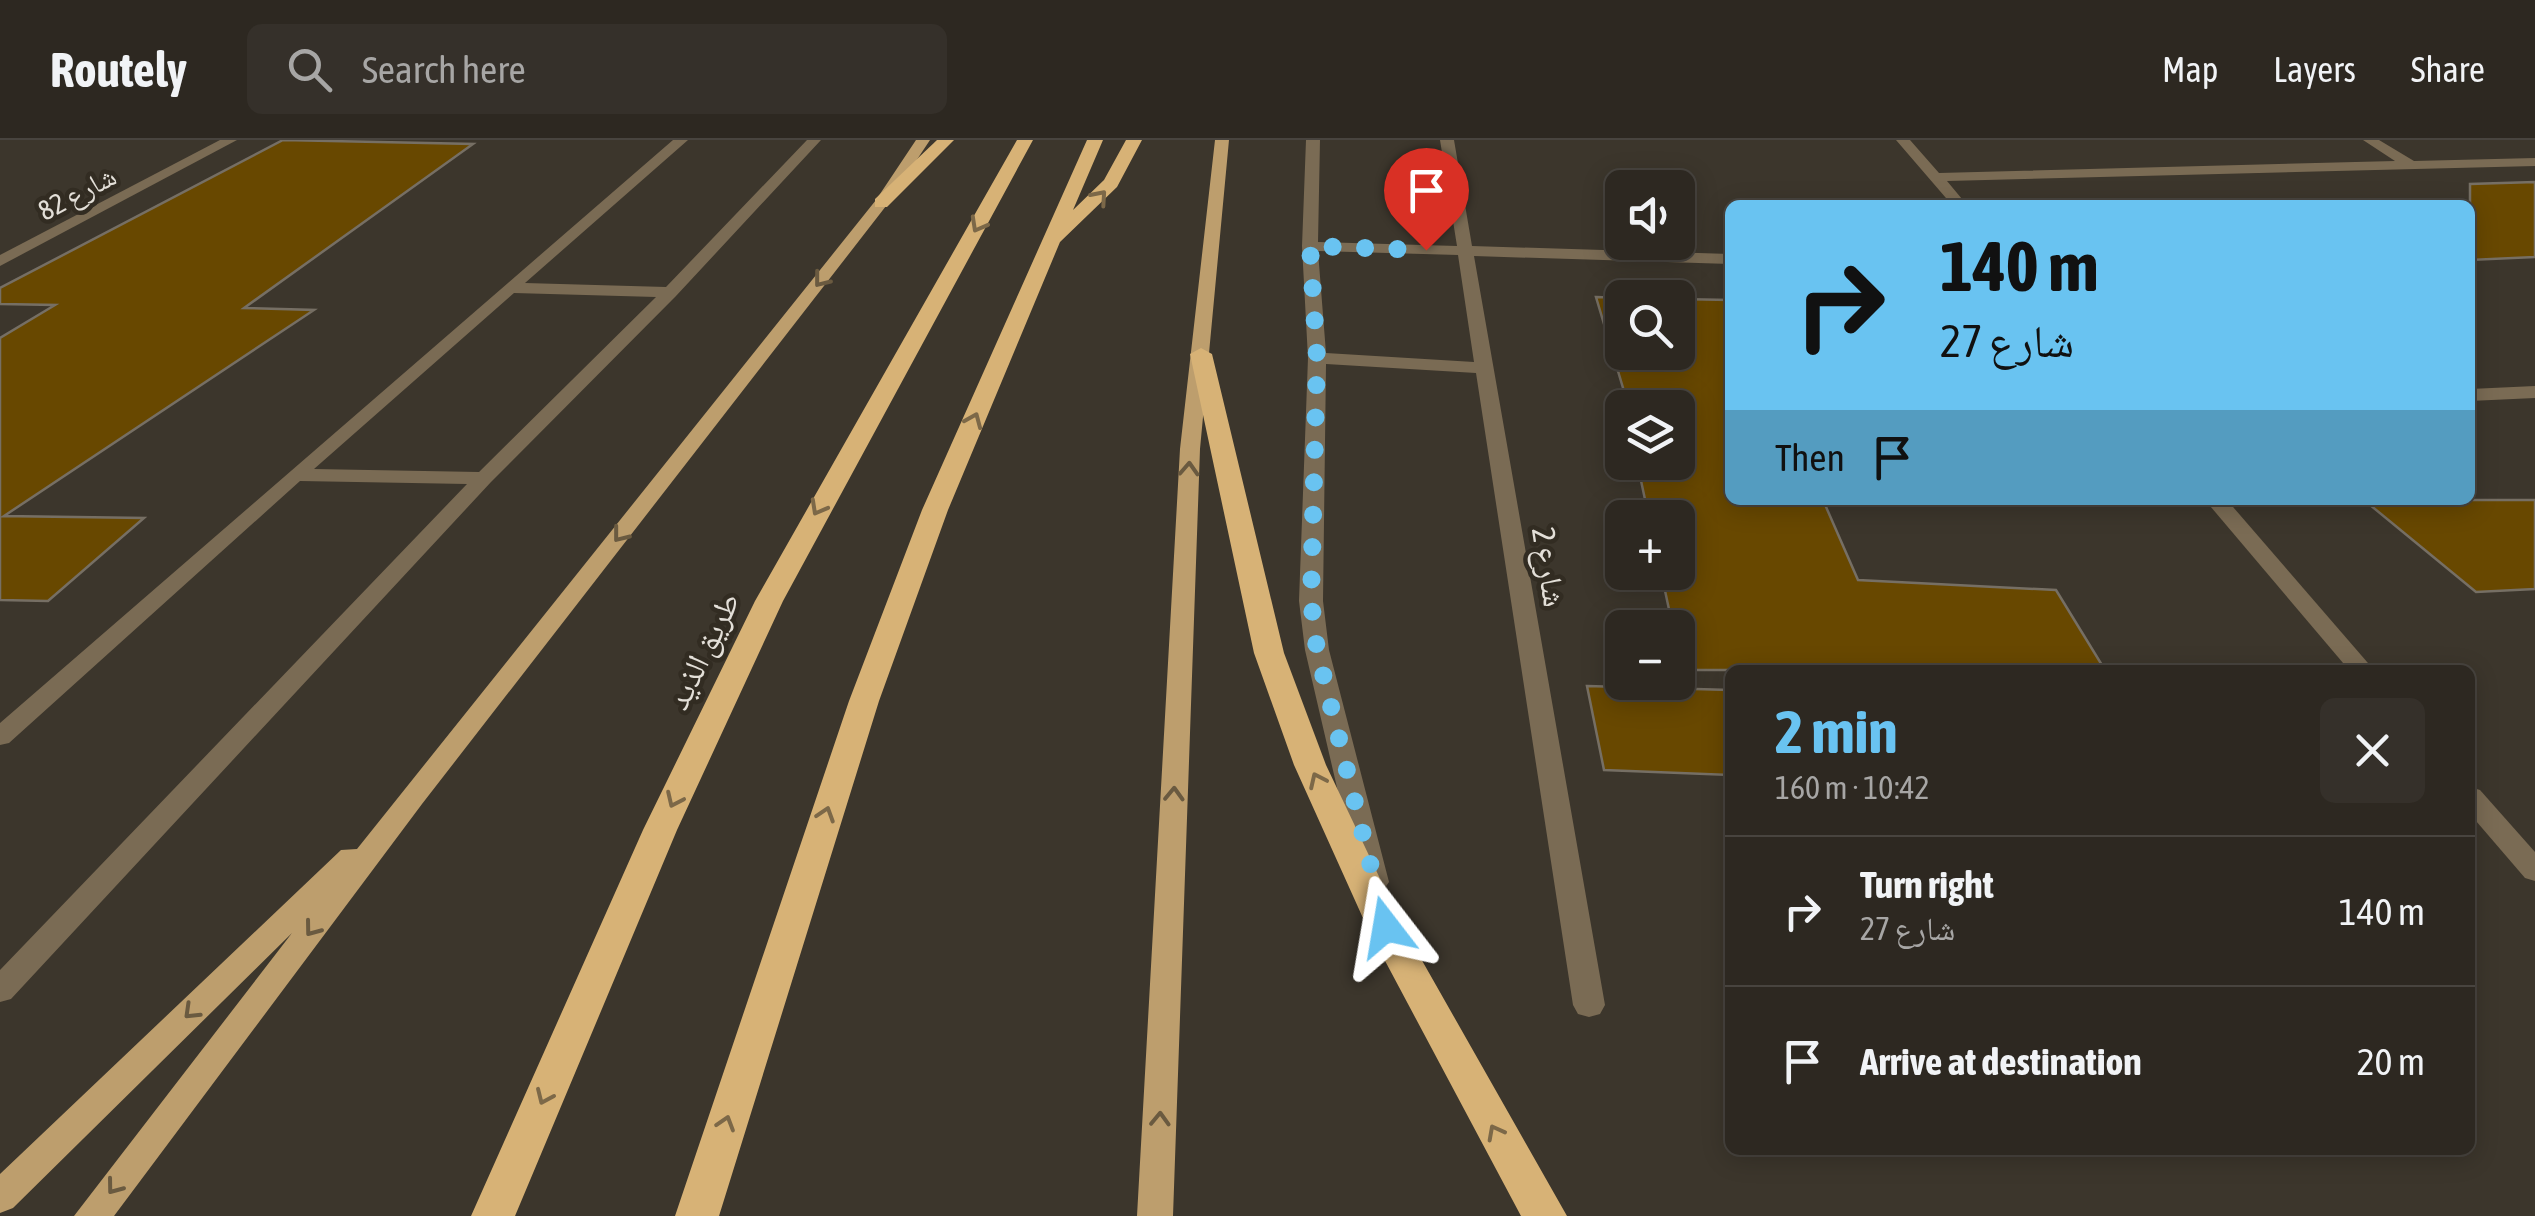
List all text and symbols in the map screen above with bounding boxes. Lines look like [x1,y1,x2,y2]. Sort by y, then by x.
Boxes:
search box [247,24,947,114]
text: Routely [50,42,187,97]
icon: search [282,42,337,97]
text: Search here [362,48,526,91]
text: Map [2162,49,2218,89]
text: Layers [2273,49,2356,89]
text: Share [2411,49,2485,89]
pin [1384,148,1469,251]
street label: شارع 82 [33,159,122,228]
icon: arrive [1399,163,1454,218]
map controls [1605,170,1695,700]
button: sound [1605,170,1695,260]
one-way arrow [1088,190,1106,209]
one-way arrow [970,214,990,232]
text: 140 m [1940,226,2099,306]
icon: right [1775,240,1905,370]
one-way arrow [815,269,833,287]
button: search [1605,280,1695,370]
text: شارع 27 [1940,315,2074,367]
button: layers [1605,390,1695,480]
one-way arrow [962,412,982,430]
icon: arrive [1865,430,1920,485]
text: Then [1775,436,1845,479]
one-way arrow [1178,461,1199,477]
one-way arrow [811,498,831,516]
button: + [1605,500,1695,590]
one-way arrow [614,524,631,542]
street label: شارع 2 [1523,524,1574,610]
street label: طريق الذيد [658,586,749,716]
button: − [1605,610,1695,700]
text: 2 min [1775,697,1898,766]
button: close [2320,698,2425,803]
text: 160 m · 10:42 [1775,769,1930,806]
one-way arrow [1309,772,1329,790]
one-way arrow [1163,785,1184,801]
one-way arrow [667,789,687,807]
one-way arrow [815,806,835,823]
text: Turn right [1860,863,1994,906]
position arrow [1334,875,1438,979]
icon: right [1775,884,1830,939]
text: 140 m [2339,890,2425,933]
text: شارع 27 [1860,910,1955,947]
one-way arrow [306,918,323,936]
one-way arrow [184,1000,203,1018]
icon: arrive [1775,1034,1830,1089]
text: Arrive at destination [1860,1040,2142,1083]
text: 20 m [2357,1040,2425,1083]
one-way arrow [536,1087,556,1105]
one-way arrow [1149,1110,1170,1126]
one-way arrow [714,1115,735,1132]
one-way arrow [1488,1124,1507,1143]
one-way arrow [109,1176,126,1194]

